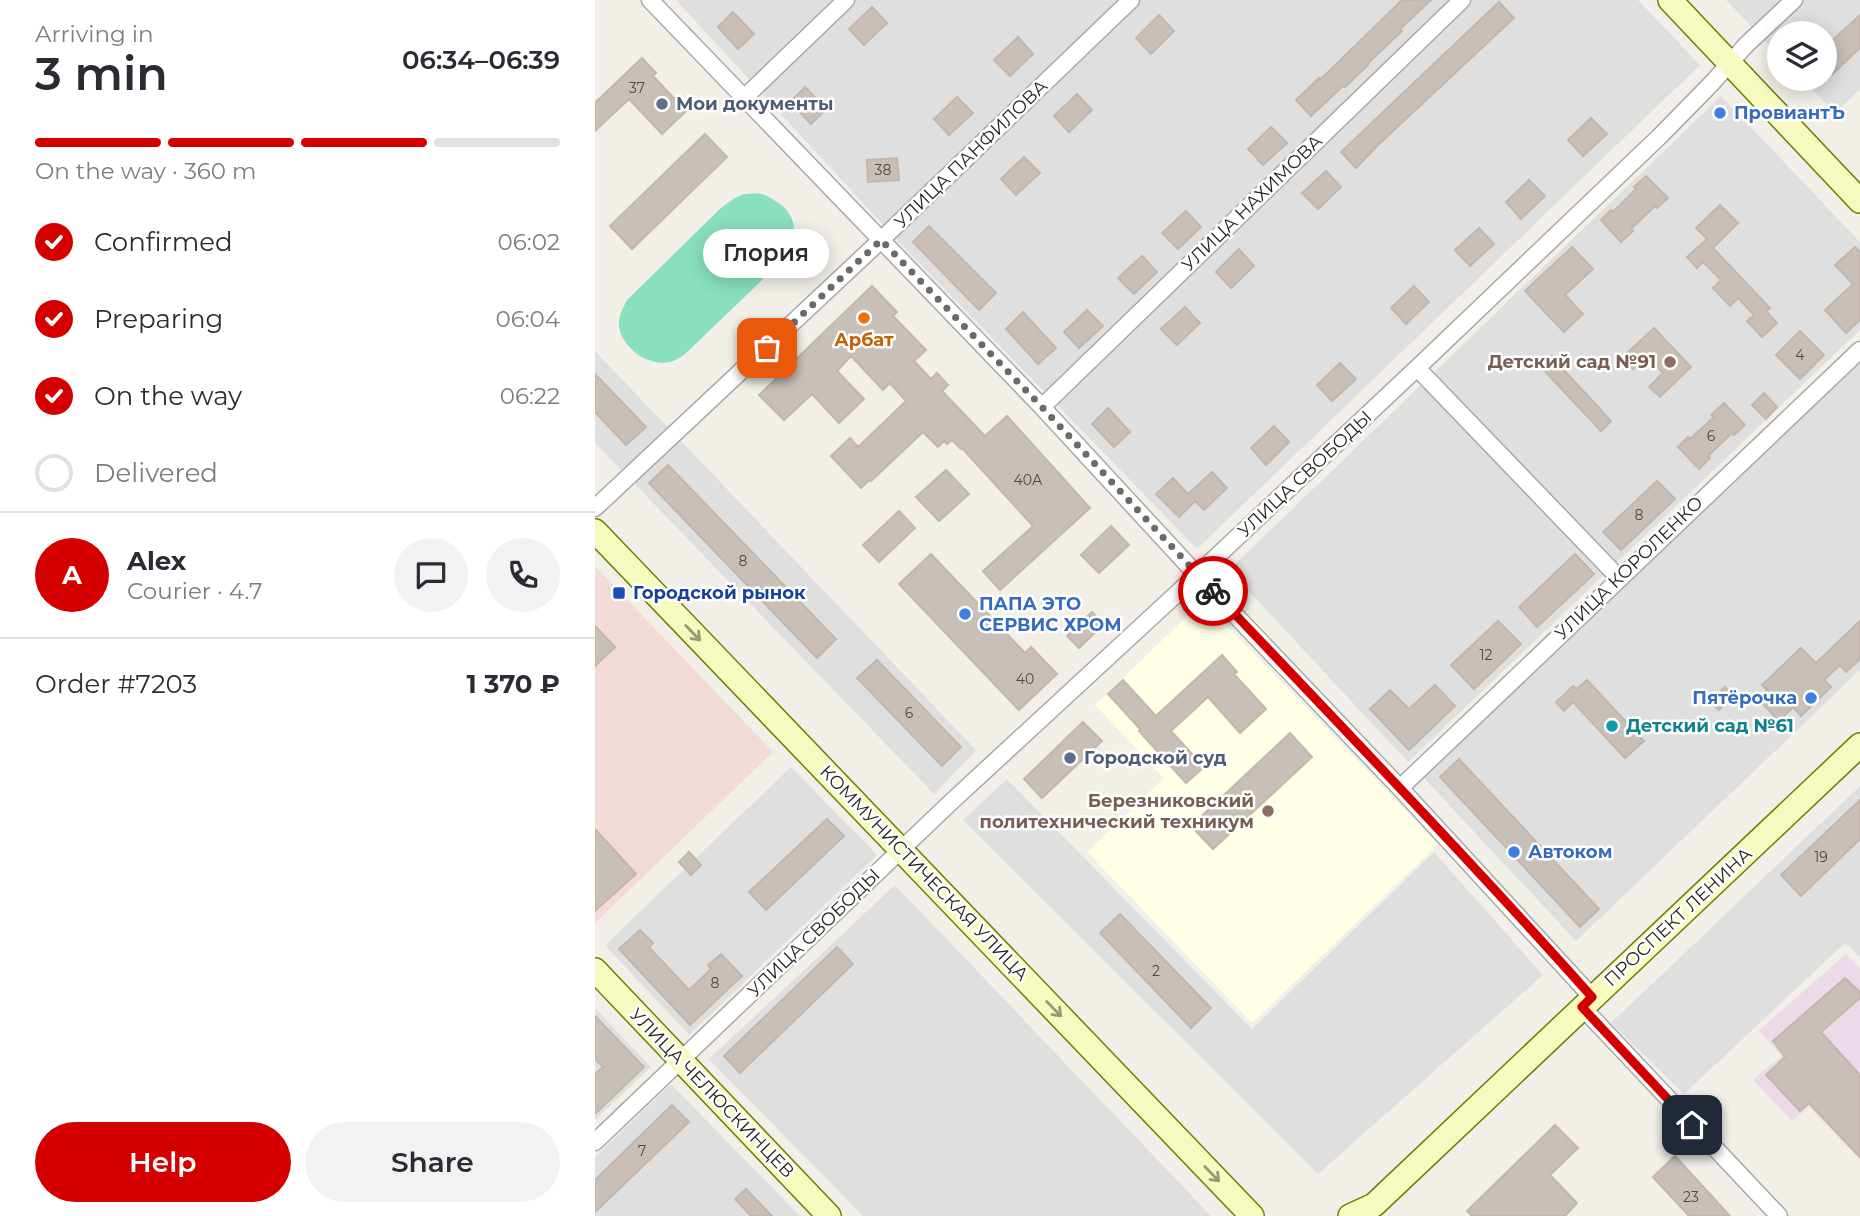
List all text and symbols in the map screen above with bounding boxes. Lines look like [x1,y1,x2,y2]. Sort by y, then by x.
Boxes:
text: Arriving in [35,20,154,48]
map controls [1767,21,1837,91]
button: layers [1767,21,1837,91]
text: 06:34–06:39 [402,44,560,76]
text: 3 min [35,45,168,102]
street label: УЛИЦА ПАНФИЛОВА [890,75,1053,233]
house number: 37 [629,79,645,97]
place label: Мои документы [676,93,833,115]
marker: Мои документы [654,96,670,112]
place label: ПровиантЪ [1734,102,1845,124]
marker: ПровиантЪ [1712,105,1728,121]
street label: УЛИЦА НАХИМОВА [1177,130,1327,276]
text: On the way · 360 m [35,157,257,185]
house number: 38 [875,161,891,179]
icon: check [35,223,73,261]
text: Confirmed [94,226,233,258]
text: 06:02 [498,228,560,256]
callout: Глория [704,229,830,278]
text: Глория [723,239,809,267]
icon: check [35,300,73,338]
text: Preparing [94,303,223,335]
text: 06:04 [495,305,560,333]
marker: Арбат [856,310,872,326]
pin [737,318,797,378]
icon: bag [748,329,786,367]
place label: Арбат [834,329,894,351]
house number: 4 [1795,346,1805,364]
place label: Детский сад №91 [1488,351,1656,373]
marker: Детский сад №91 [1662,354,1678,370]
icon: check [35,377,73,415]
text: On the way [94,380,242,412]
text: 06:22 [500,382,560,410]
street label: УЛИЦА СВОБОДЫ [1233,406,1377,542]
house number: 6 [1707,427,1716,445]
text: Delivered [94,457,218,489]
house number: 40А [1014,471,1043,489]
street label: УЛИЦА КОРОЛЕНКО [1550,492,1708,644]
house number: 8 [1635,506,1644,524]
button: chat [394,538,468,612]
button: phone [486,538,560,612]
text: Alex [127,545,186,577]
house number: 8 [739,552,748,570]
courier [1178,556,1248,626]
text: A [62,559,82,591]
icon: bike [1194,572,1232,610]
text: Courier · 4.7 [127,577,263,605]
place label: Городской рынок [633,582,806,604]
marker: Городской рынок [611,585,627,601]
place label: ПАПА ЭТО СЕРВИС ХРОМ [979,593,1122,636]
marker: ПАПА ЭТО СЕРВИС ХРОМ [957,606,973,622]
one-way arrow [685,624,702,641]
house number: 12 [1479,646,1493,664]
text: Order #7203 [35,668,197,700]
text: 1 370 ₽ [466,668,560,700]
house number: 40 [1016,670,1034,688]
place label: Пятёрочка [1692,687,1797,709]
marker: Пятёрочка [1803,690,1819,706]
house number: 6 [905,704,914,722]
place label: Детский сад №61 [1626,715,1794,737]
marker: Детский сад №61 [1604,718,1620,734]
place label: Городской суд [1084,747,1227,769]
marker: Городской суд [1062,750,1078,766]
street label: КОММУНИСТИЧЕСКАЯ УЛИЦА [815,761,1033,986]
place label: Березниковский политехнический техникум [980,790,1254,833]
marker: Березниковский политехнический техникум [1260,803,1276,819]
place label: Автоком [1528,841,1612,863]
street label: ПРОСПЕКТ ЛЕНИНА [1600,842,1757,991]
marker: Автоком [1506,844,1522,860]
house number: 19 [1814,848,1828,866]
street label: УЛИЦА СВОБОДЫ [743,864,885,1002]
house number: 2 [1152,962,1160,980]
house number: 8 [711,974,720,992]
one-way arrow [1046,1000,1063,1017]
street label: УЛИЦА ЧЕЛЮСКИНЦЕВ [625,1004,799,1182]
pin [1662,1095,1722,1155]
icon: home [1673,1106,1711,1144]
button: Help [35,1122,291,1202]
button: Share [305,1122,560,1202]
house number: 7 [638,1142,646,1160]
one-way arrow [1203,1165,1220,1182]
house number: 23 [1683,1188,1699,1206]

